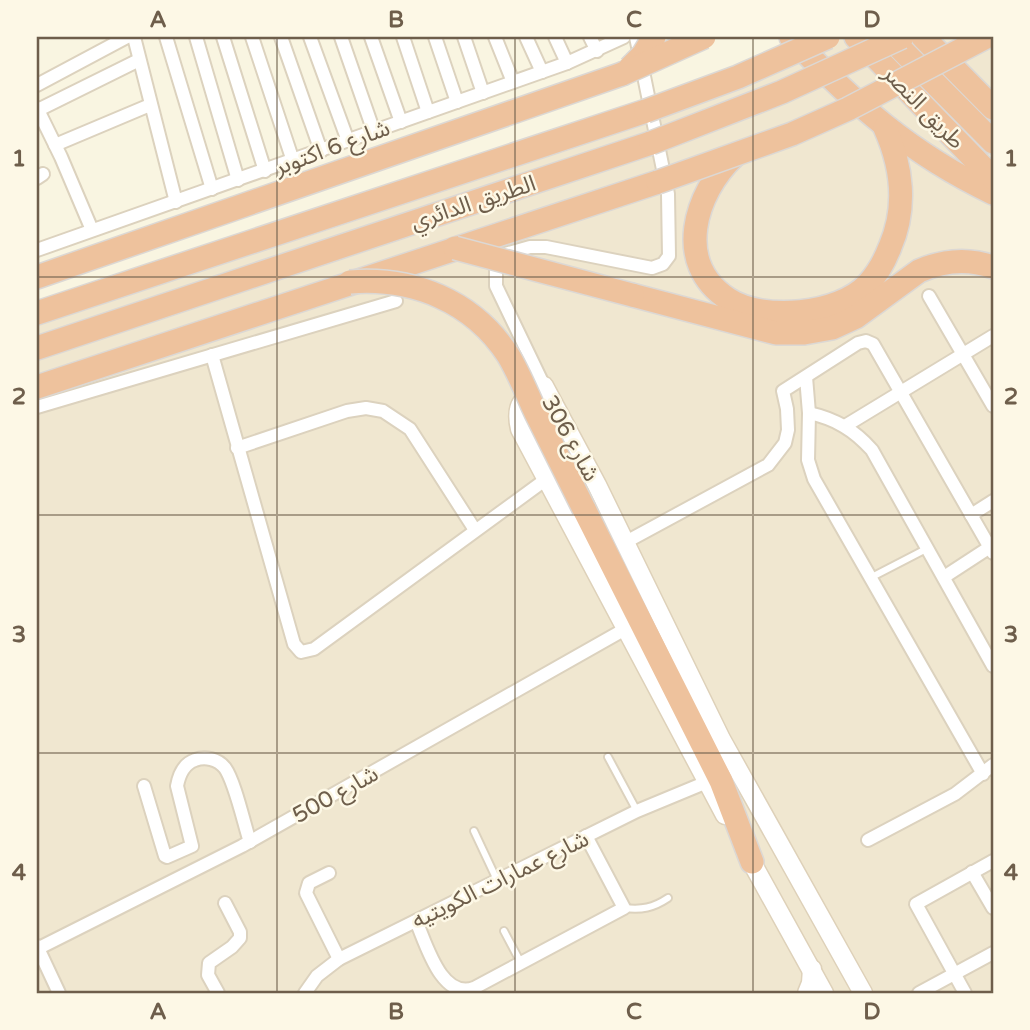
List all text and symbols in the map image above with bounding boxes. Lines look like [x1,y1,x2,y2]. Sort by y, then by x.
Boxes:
text: A [149,6,167,34]
text: B [388,6,404,34]
text: C [626,6,642,34]
text: D [863,6,881,34]
street label: طريق النصر [876,59,970,155]
street label: شارع 6 اكتوبر [270,114,395,184]
text: 1 [12,145,26,173]
text: 1 [1004,145,1018,173]
street label: الطريق الدائري [407,170,540,239]
text: 2 [12,383,26,411]
text: 2 [1004,383,1018,411]
street label: شارع 306 [533,391,605,487]
text: 3 [12,621,26,649]
text: 3 [1004,621,1018,649]
street label: شارع 500 [288,760,384,832]
street label: شارع عمارات الكويتيه [407,825,595,937]
text: 4 [12,859,27,887]
text: 4 [1004,859,1019,887]
text: A [149,998,167,1026]
text: B [388,998,404,1026]
text: C [626,998,642,1026]
text: D [863,998,881,1026]

